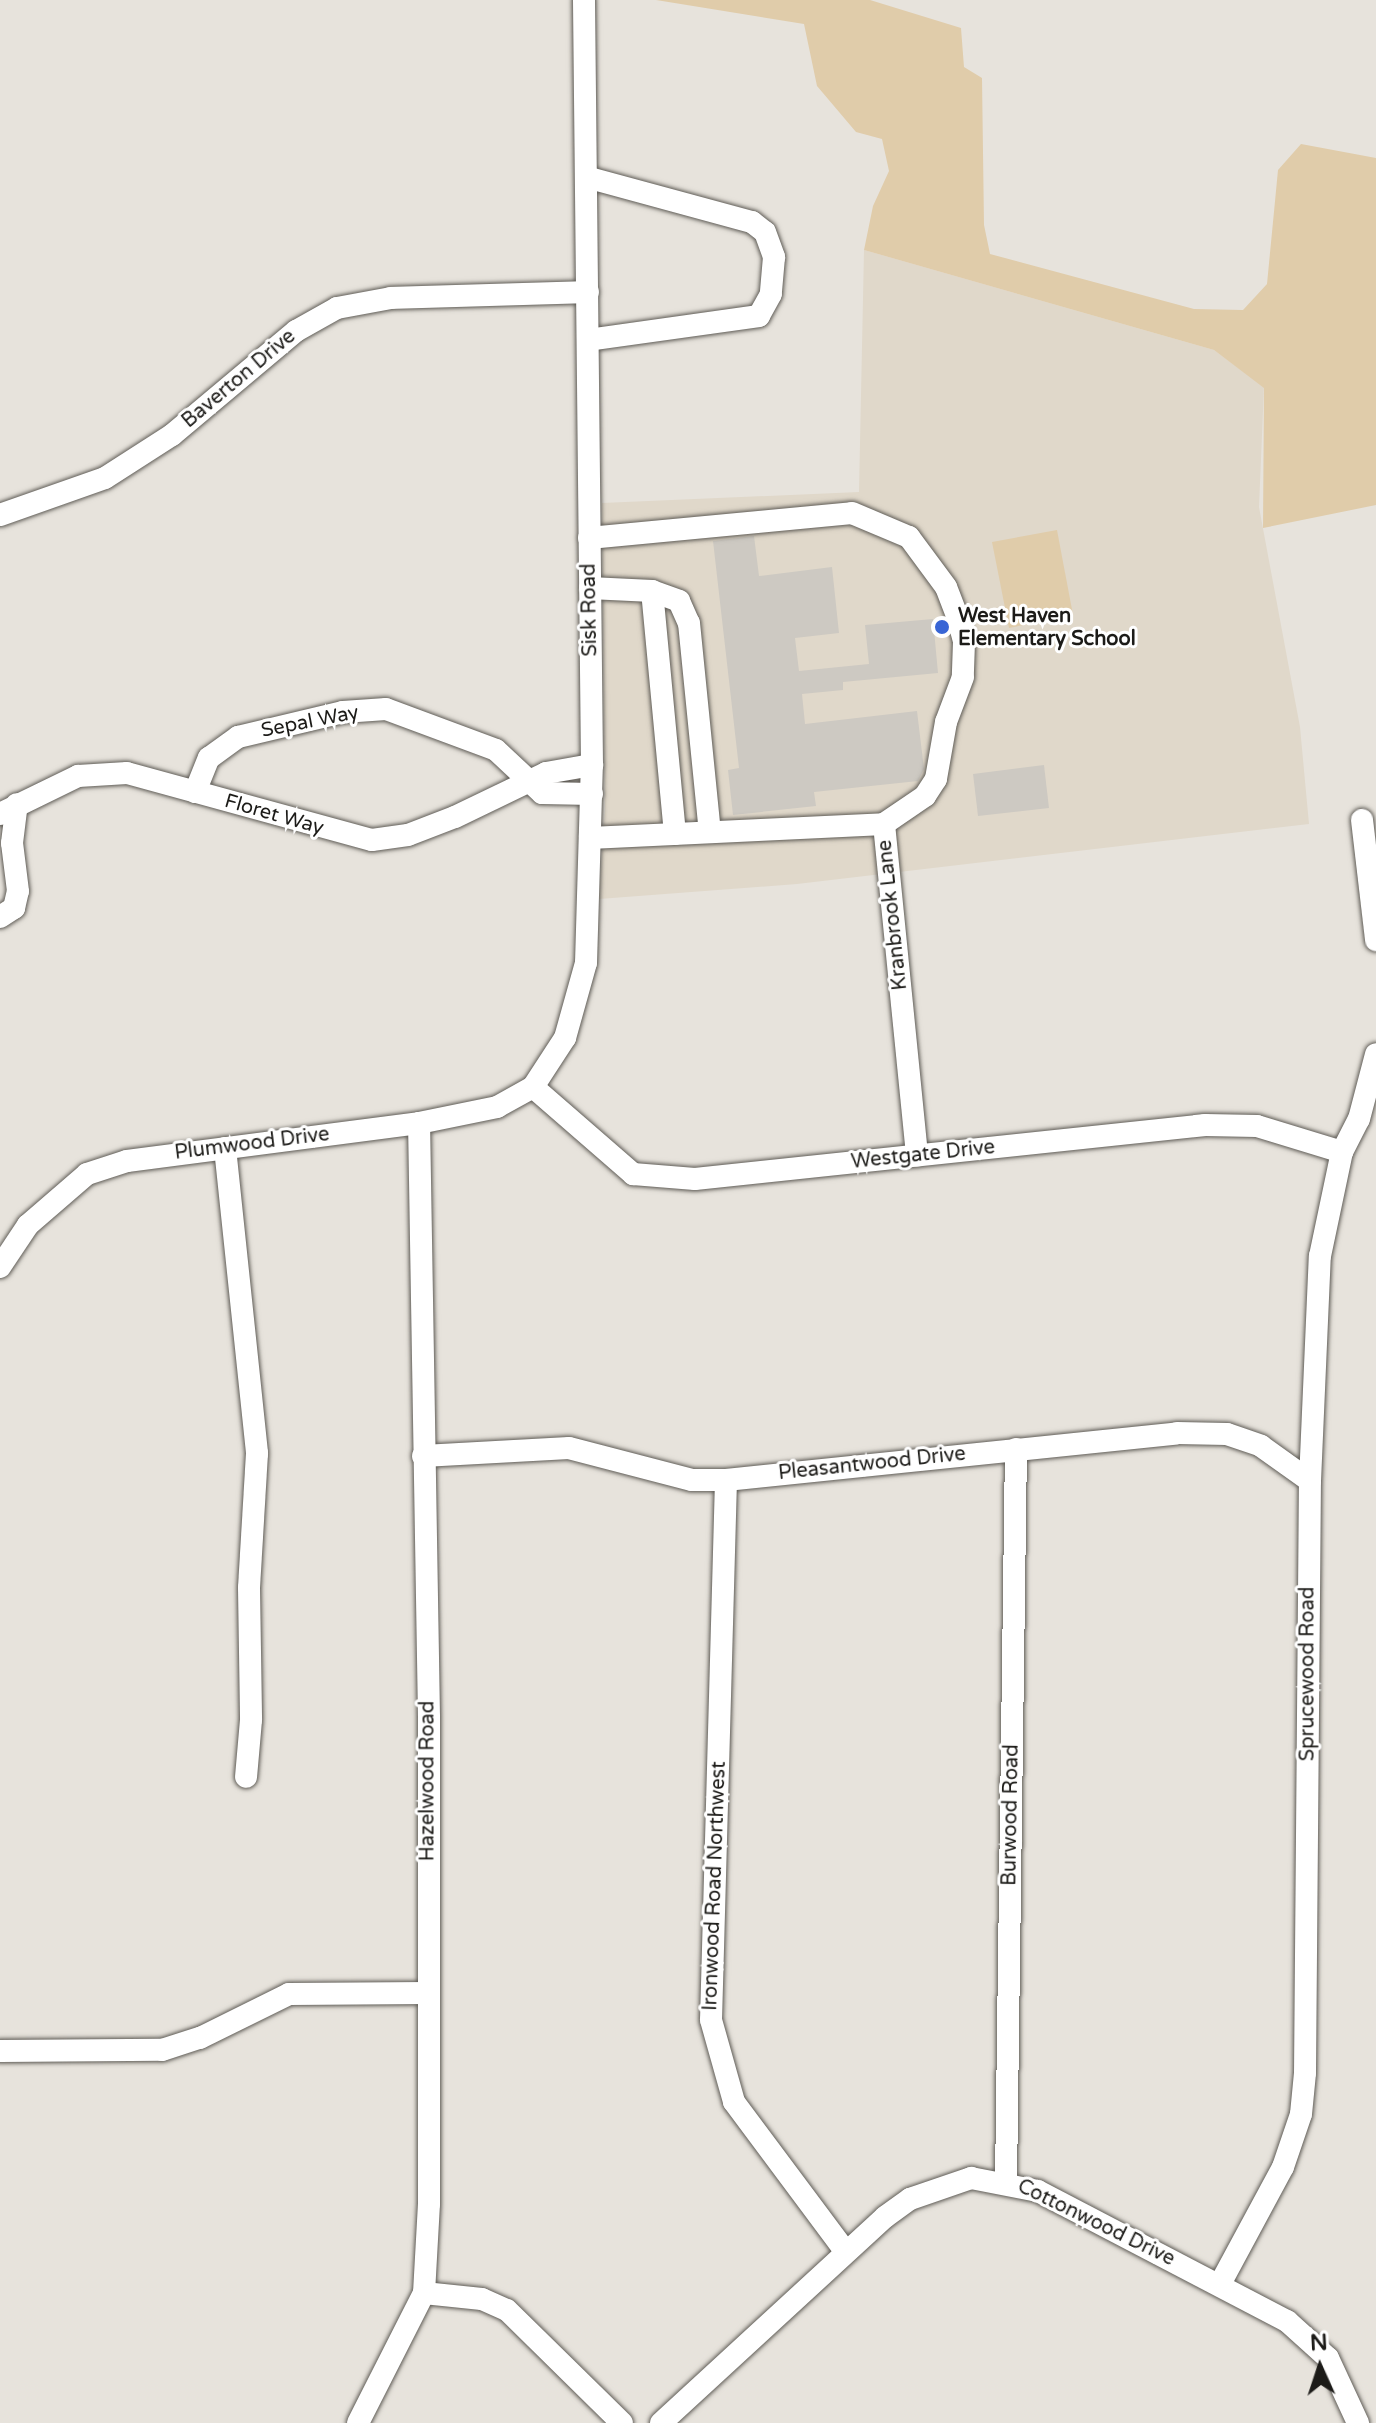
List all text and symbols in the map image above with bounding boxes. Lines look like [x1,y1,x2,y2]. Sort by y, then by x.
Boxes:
street label: Baverton Drive [177,325,301,433]
street label: Sisk Road [577,563,603,657]
place label: West Haven Elementary School [958,604,1136,651]
marker: West Haven Elementary School [933,618,951,636]
street label: Sepal Way [259,701,361,743]
street label: Floret Way [222,789,326,841]
street label: Kranbrook Lane [873,839,913,991]
street label: Plumwood Drive [173,1123,331,1165]
street label: Westgate Drive [850,1136,996,1174]
street label: Pleasantwood Drive [777,1442,967,1486]
street label: Sprucewood Road [1296,1587,1320,1761]
street label: Hazelwood Road [416,1701,440,1861]
street label: Burwood Road [998,1744,1024,1886]
street label: Ironwood Road Northwest [699,1761,731,2011]
street label: Cottonwood Drive [1013,2175,1179,2271]
north arrow [1280,2327,1360,2407]
text: N [1309,2330,1328,2356]

